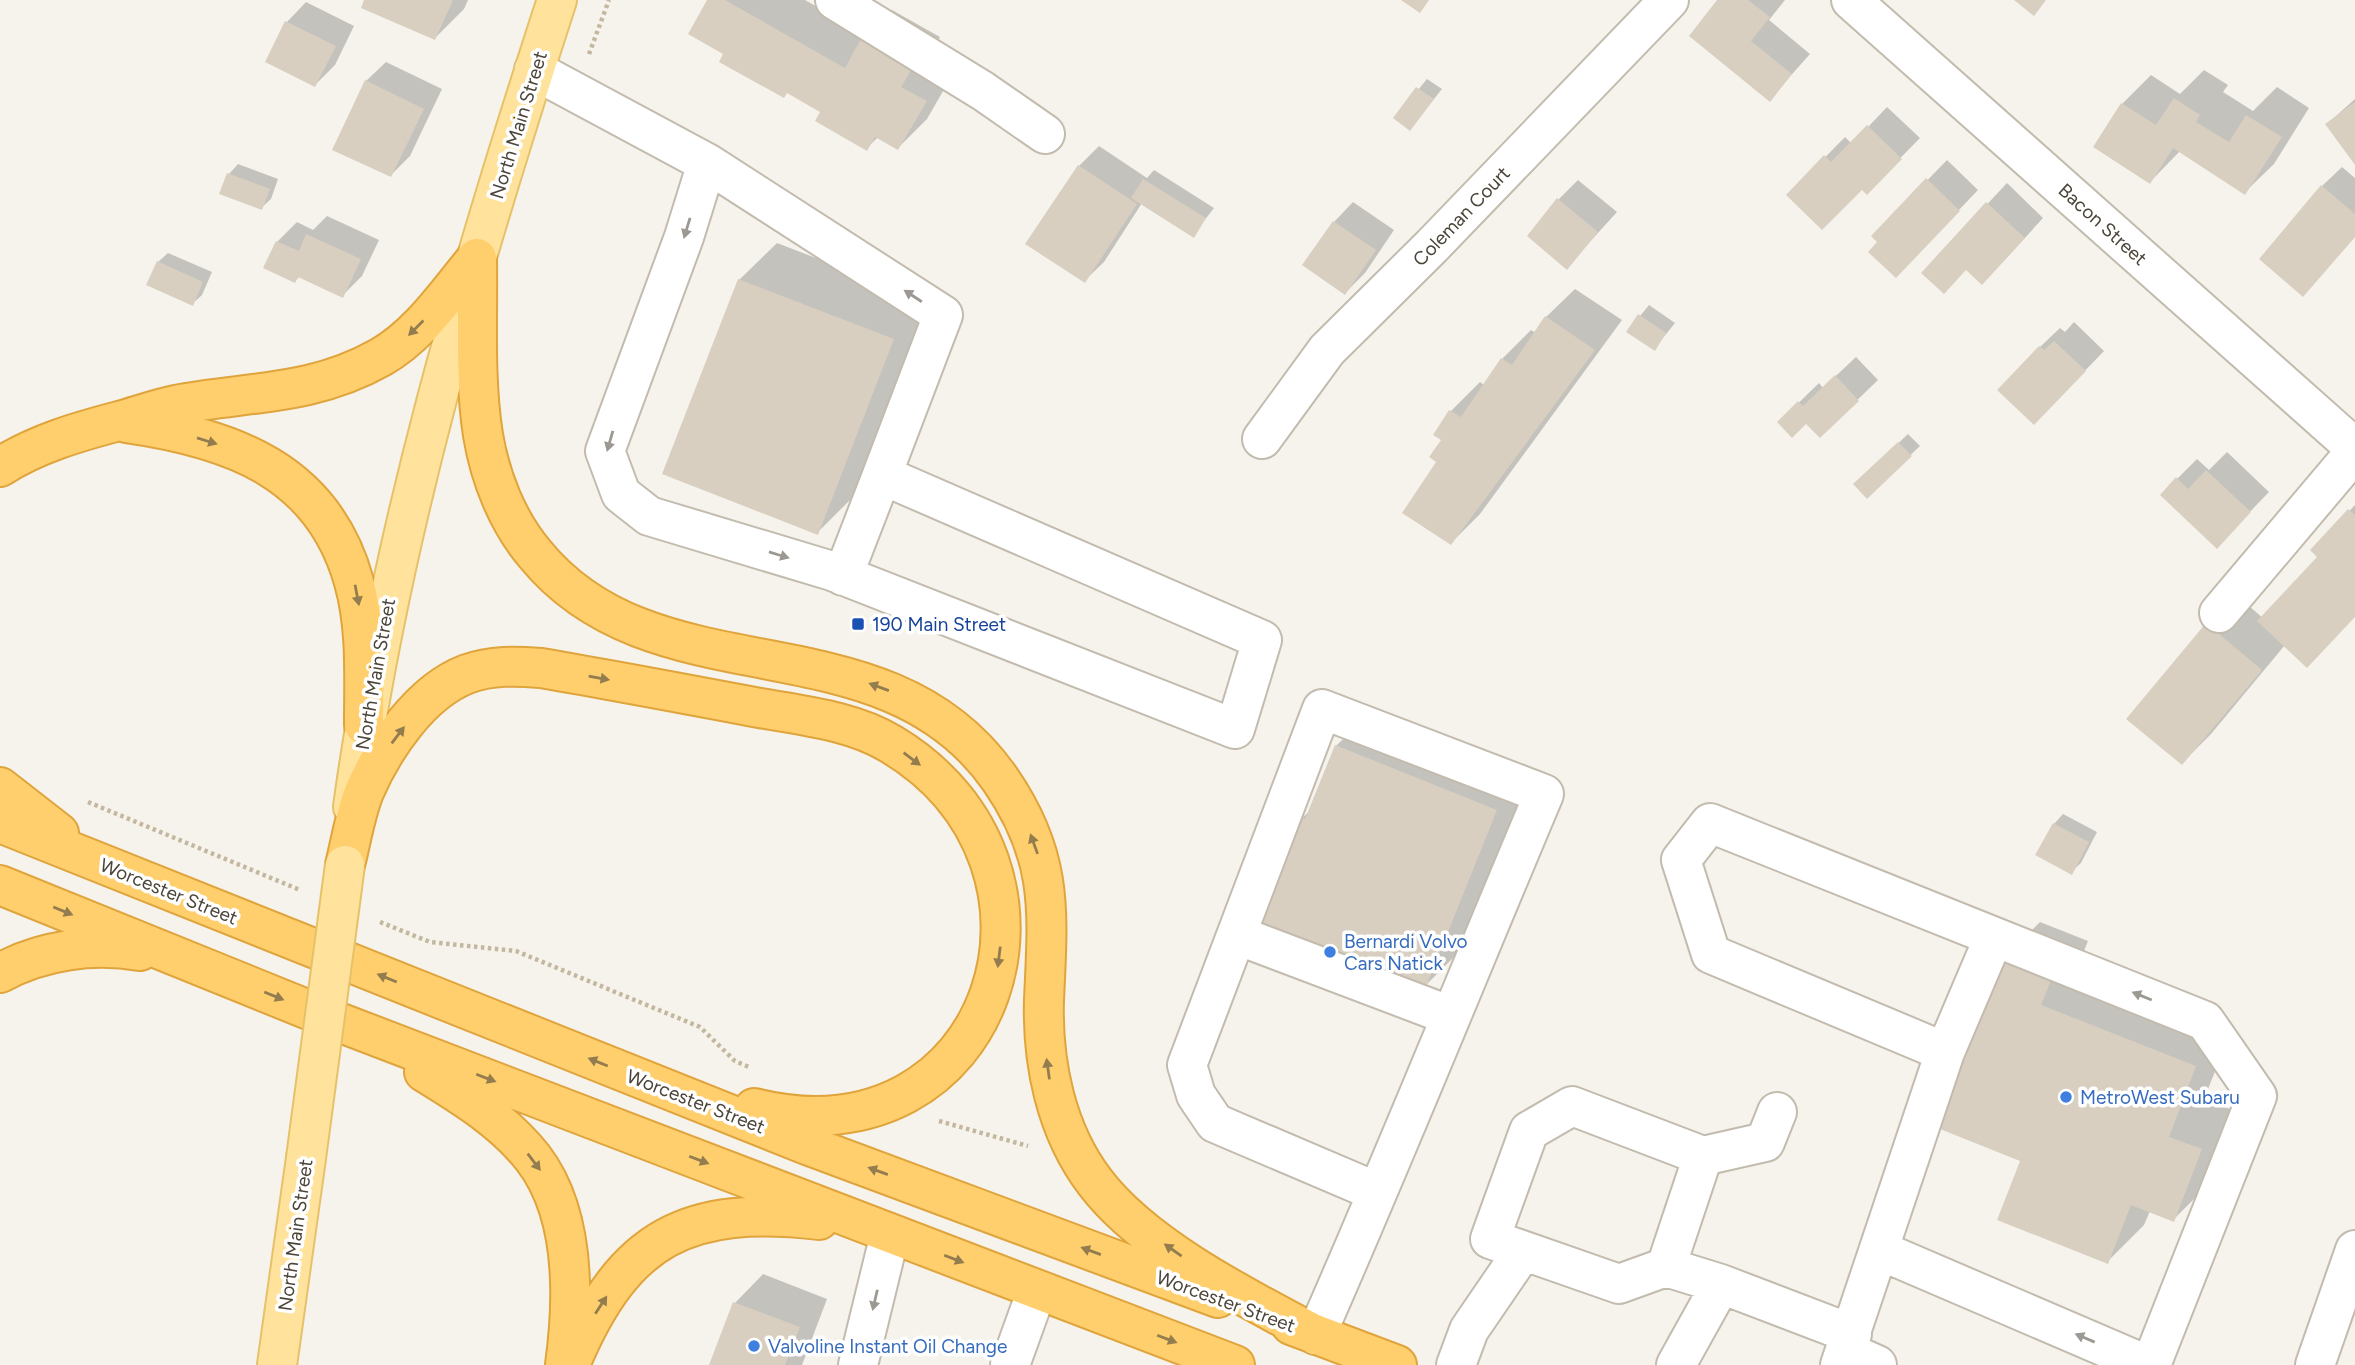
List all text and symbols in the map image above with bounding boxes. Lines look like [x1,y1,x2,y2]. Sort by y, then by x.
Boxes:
street label: North Main Street [485,48,552,202]
street label: Coleman Court [1408,162,1515,271]
street label: Bacon Street [2054,179,2152,270]
one-way arrow [681,218,692,239]
one-way arrow [903,289,923,302]
one-way arrow [408,319,425,336]
one-way arrow [604,431,614,452]
one-way arrow [197,436,218,446]
one-way arrow [769,551,790,561]
one-way arrow [351,584,362,606]
street label: North Main Street [351,597,400,752]
place label: 190 Main Street [872,613,1006,636]
marker: 190 Main Street [850,616,866,632]
one-way arrow [588,673,610,684]
one-way arrow [869,681,890,692]
one-way arrow [391,726,405,744]
one-way arrow [903,751,921,765]
one-way arrow [1028,833,1039,854]
street label: Worcester Street [97,853,241,930]
one-way arrow [53,905,74,916]
place label: Bernardi Volvo Cars Natick [1344,930,1468,975]
marker: Bernardi Volvo Cars Natick [1322,944,1338,960]
one-way arrow [993,946,1004,968]
one-way arrow [376,972,397,983]
one-way arrow [264,990,285,1001]
one-way arrow [2131,990,2152,1001]
one-way arrow [587,1057,608,1068]
one-way arrow [1042,1058,1053,1080]
street label: Worcester Street [623,1065,768,1138]
one-way arrow [476,1073,497,1084]
place label: MetroWest Subaru [2080,1086,2240,1109]
marker: MetroWest Subaru [2058,1089,2074,1105]
one-way arrow [527,1153,541,1171]
one-way arrow [688,1155,709,1166]
street label: North Main Street [273,1158,318,1313]
one-way arrow [868,1166,889,1177]
one-way arrow [1164,1243,1182,1257]
one-way arrow [1081,1245,1102,1256]
one-way arrow [944,1253,965,1264]
street label: Worcester Street [1153,1266,1298,1337]
one-way arrow [869,1289,880,1311]
one-way arrow [595,1295,608,1315]
one-way arrow [2074,1332,2095,1343]
one-way arrow [1156,1334,1177,1345]
place label: Valvoline Instant Oil Change [768,1335,1007,1358]
marker: Valvoline Instant Oil Change [746,1338,762,1354]

